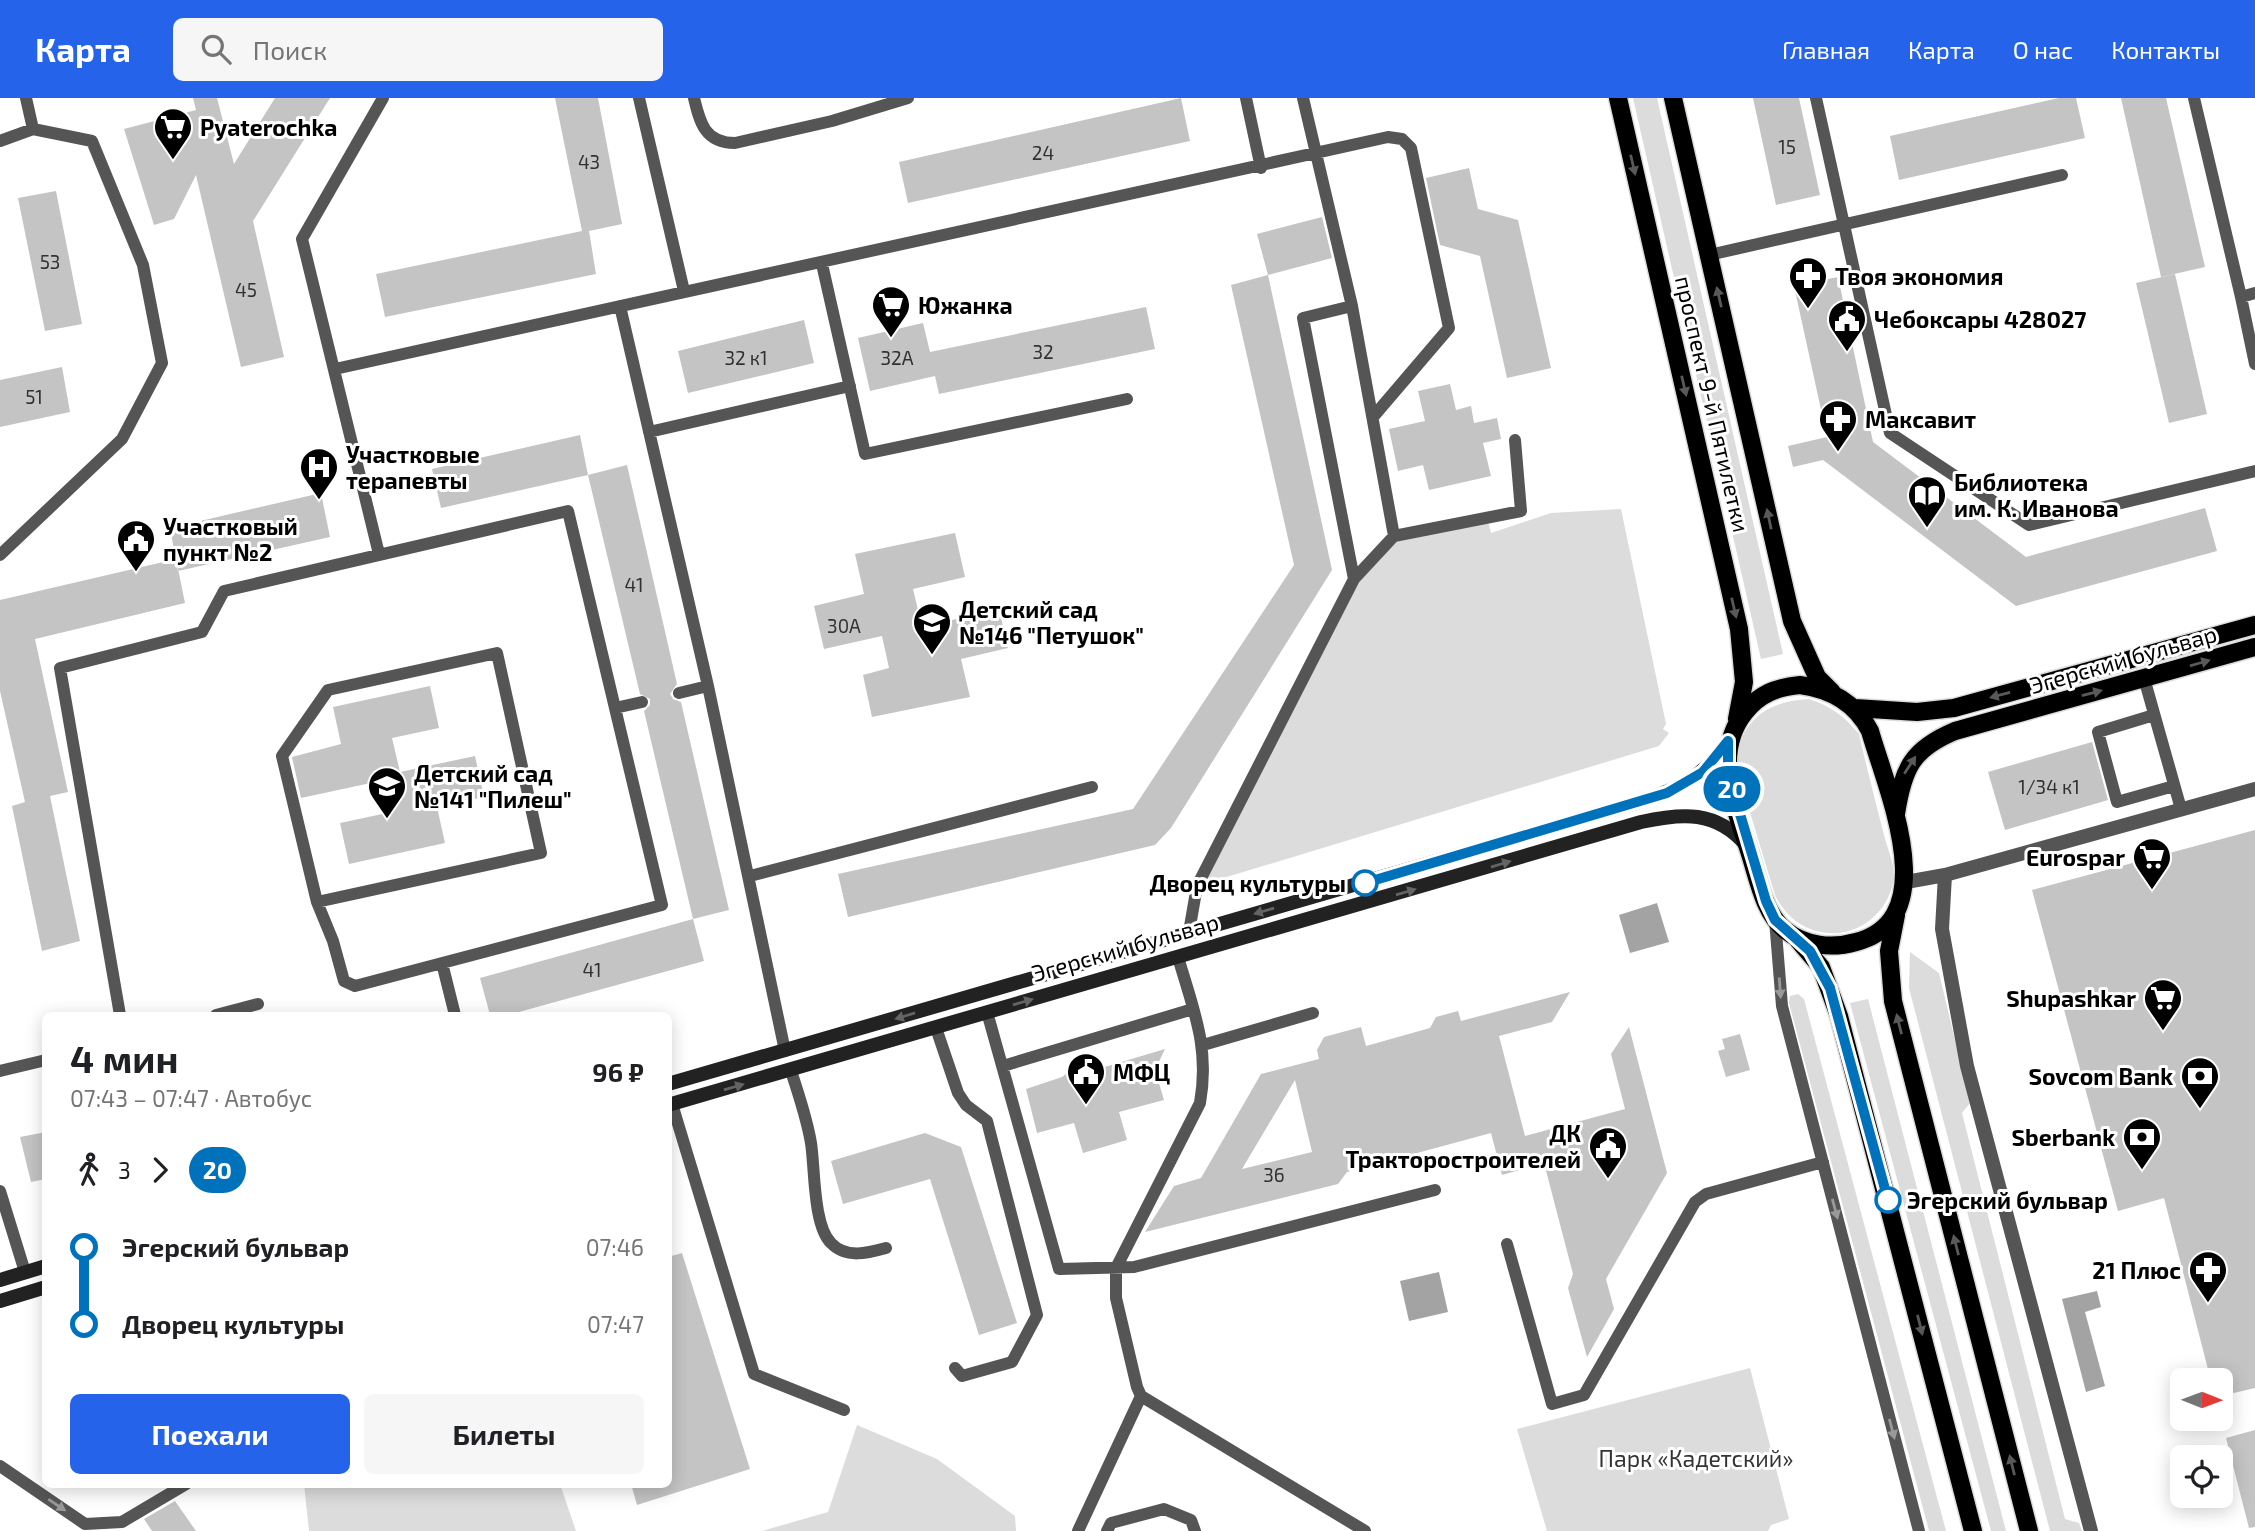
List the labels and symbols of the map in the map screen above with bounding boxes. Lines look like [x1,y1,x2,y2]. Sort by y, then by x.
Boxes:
supermarket icon: Pyaterochka [152,106,194,161]
place label: Pyaterochka [200,113,337,141]
house number: 15 [1778,135,1796,158]
house number: 24 [1032,141,1054,164]
house number: 43 [578,150,600,173]
one-way arrow [1628,154,1639,176]
house number: 53 [40,250,60,273]
pharmacy icon: Твоя экономия [1787,255,1829,310]
place label: Твоя экономия [1835,262,2003,290]
street label: проспект 9-й Пятилетки [1670,273,1756,535]
house number: 45 [235,278,257,301]
supermarket icon: Южанка [870,284,912,339]
one-way arrow [1713,286,1724,308]
place label: Южанка [918,291,1013,319]
public building icon: Чебоксары 428027 [1826,298,1868,353]
place label: Чебоксары 428027 [1874,305,2086,333]
house number: 32 [1032,340,1054,363]
house number: 32 к1 [724,346,768,369]
house number: 32А [880,346,914,369]
one-way arrow [1679,375,1690,397]
house number: 51 [25,385,43,408]
pharmacy icon: Максавит [1817,398,1859,453]
place label: Максавит [1865,405,1976,433]
place label: Участковые терапевты [346,440,480,494]
hospital icon: Участковые терапевты [298,446,340,501]
place label: Библиотека им. К. Иванова [1954,468,2119,522]
library icon: Библиотека им. К. Иванова [1906,474,1948,529]
one-way arrow [1764,508,1775,530]
place label: Участковый пункт №2 [163,512,298,566]
public building icon: Участковый пункт №2 [115,518,157,573]
house number: 41 [624,573,644,596]
place label: Детский сад №146 "Петушок" [959,595,1144,649]
one-way arrow [1729,597,1740,619]
school or university icon: Детский сад №146 "Петушок" [911,601,953,656]
house number: 30А [827,614,861,637]
street label: Эгерский бульвар [2026,619,2220,700]
one-way arrow [2189,657,2211,668]
one-way arrow [2082,687,2103,697]
one-way arrow [1989,691,2010,701]
one-way arrow [1903,756,1917,774]
place label: Детский сад №141 "Пилеш" [414,759,572,813]
school or university icon: Детский сад №141 "Пилеш" [366,765,408,820]
line badge: 20 [1700,766,1764,812]
house number: 1/34 к1 [2018,775,2080,798]
supermarket icon: Eurospar [2131,836,2173,891]
place label: Eurospar [2026,843,2125,871]
one-way arrow [1491,859,1512,869]
place label: Дворец культуры [1149,869,1346,897]
marker: Дворец культуры [1352,870,1378,896]
one-way arrow [1396,886,1417,896]
one-way arrow [1253,906,1275,917]
street label: Эгерский бульвар [1028,907,1222,988]
house number: 41 [582,958,602,981]
one-way arrow [1775,977,1786,999]
supermarket icon: Shupashkar [2142,977,2184,1032]
place label: Shupashkar [2006,984,2136,1012]
one-way arrow [1013,996,1034,1006]
one-way arrow [894,1011,915,1021]
one-way arrow [1893,1013,1904,1035]
public building icon: МФЦ [1065,1051,1107,1106]
bank icon: Sovcom Bank [2179,1055,2221,1110]
place label: МФЦ [1113,1058,1170,1086]
place label: Sovcom Bank [2028,1062,2173,1090]
one-way arrow [724,1081,745,1091]
bank icon: Sberbank [2121,1116,2163,1171]
place label: ДК Тракторостроителей [1346,1119,1581,1173]
place label: Sberbank [2012,1123,2115,1151]
public building icon: ДК Тракторостроителей [1587,1125,1629,1180]
house number: 36 [1263,1163,1285,1186]
place label: Эгерский бульвар [1907,1186,2108,1214]
marker: Эгерский бульвар [1875,1187,1901,1213]
one-way arrow [1830,1198,1841,1220]
one-way arrow [1950,1233,1961,1255]
pharmacy icon: 21 Плюс [2187,1249,2229,1304]
place label: 21 Плюс [2092,1256,2181,1284]
one-way arrow [1915,1315,1926,1337]
north arrow [2170,1368,2233,1432]
one-way arrow [1888,1419,1898,1440]
park label: Парк «Кадетский» [1599,1444,1793,1472]
one-way arrow [2007,1454,2017,1475]
one-way arrow [47,1498,66,1511]

